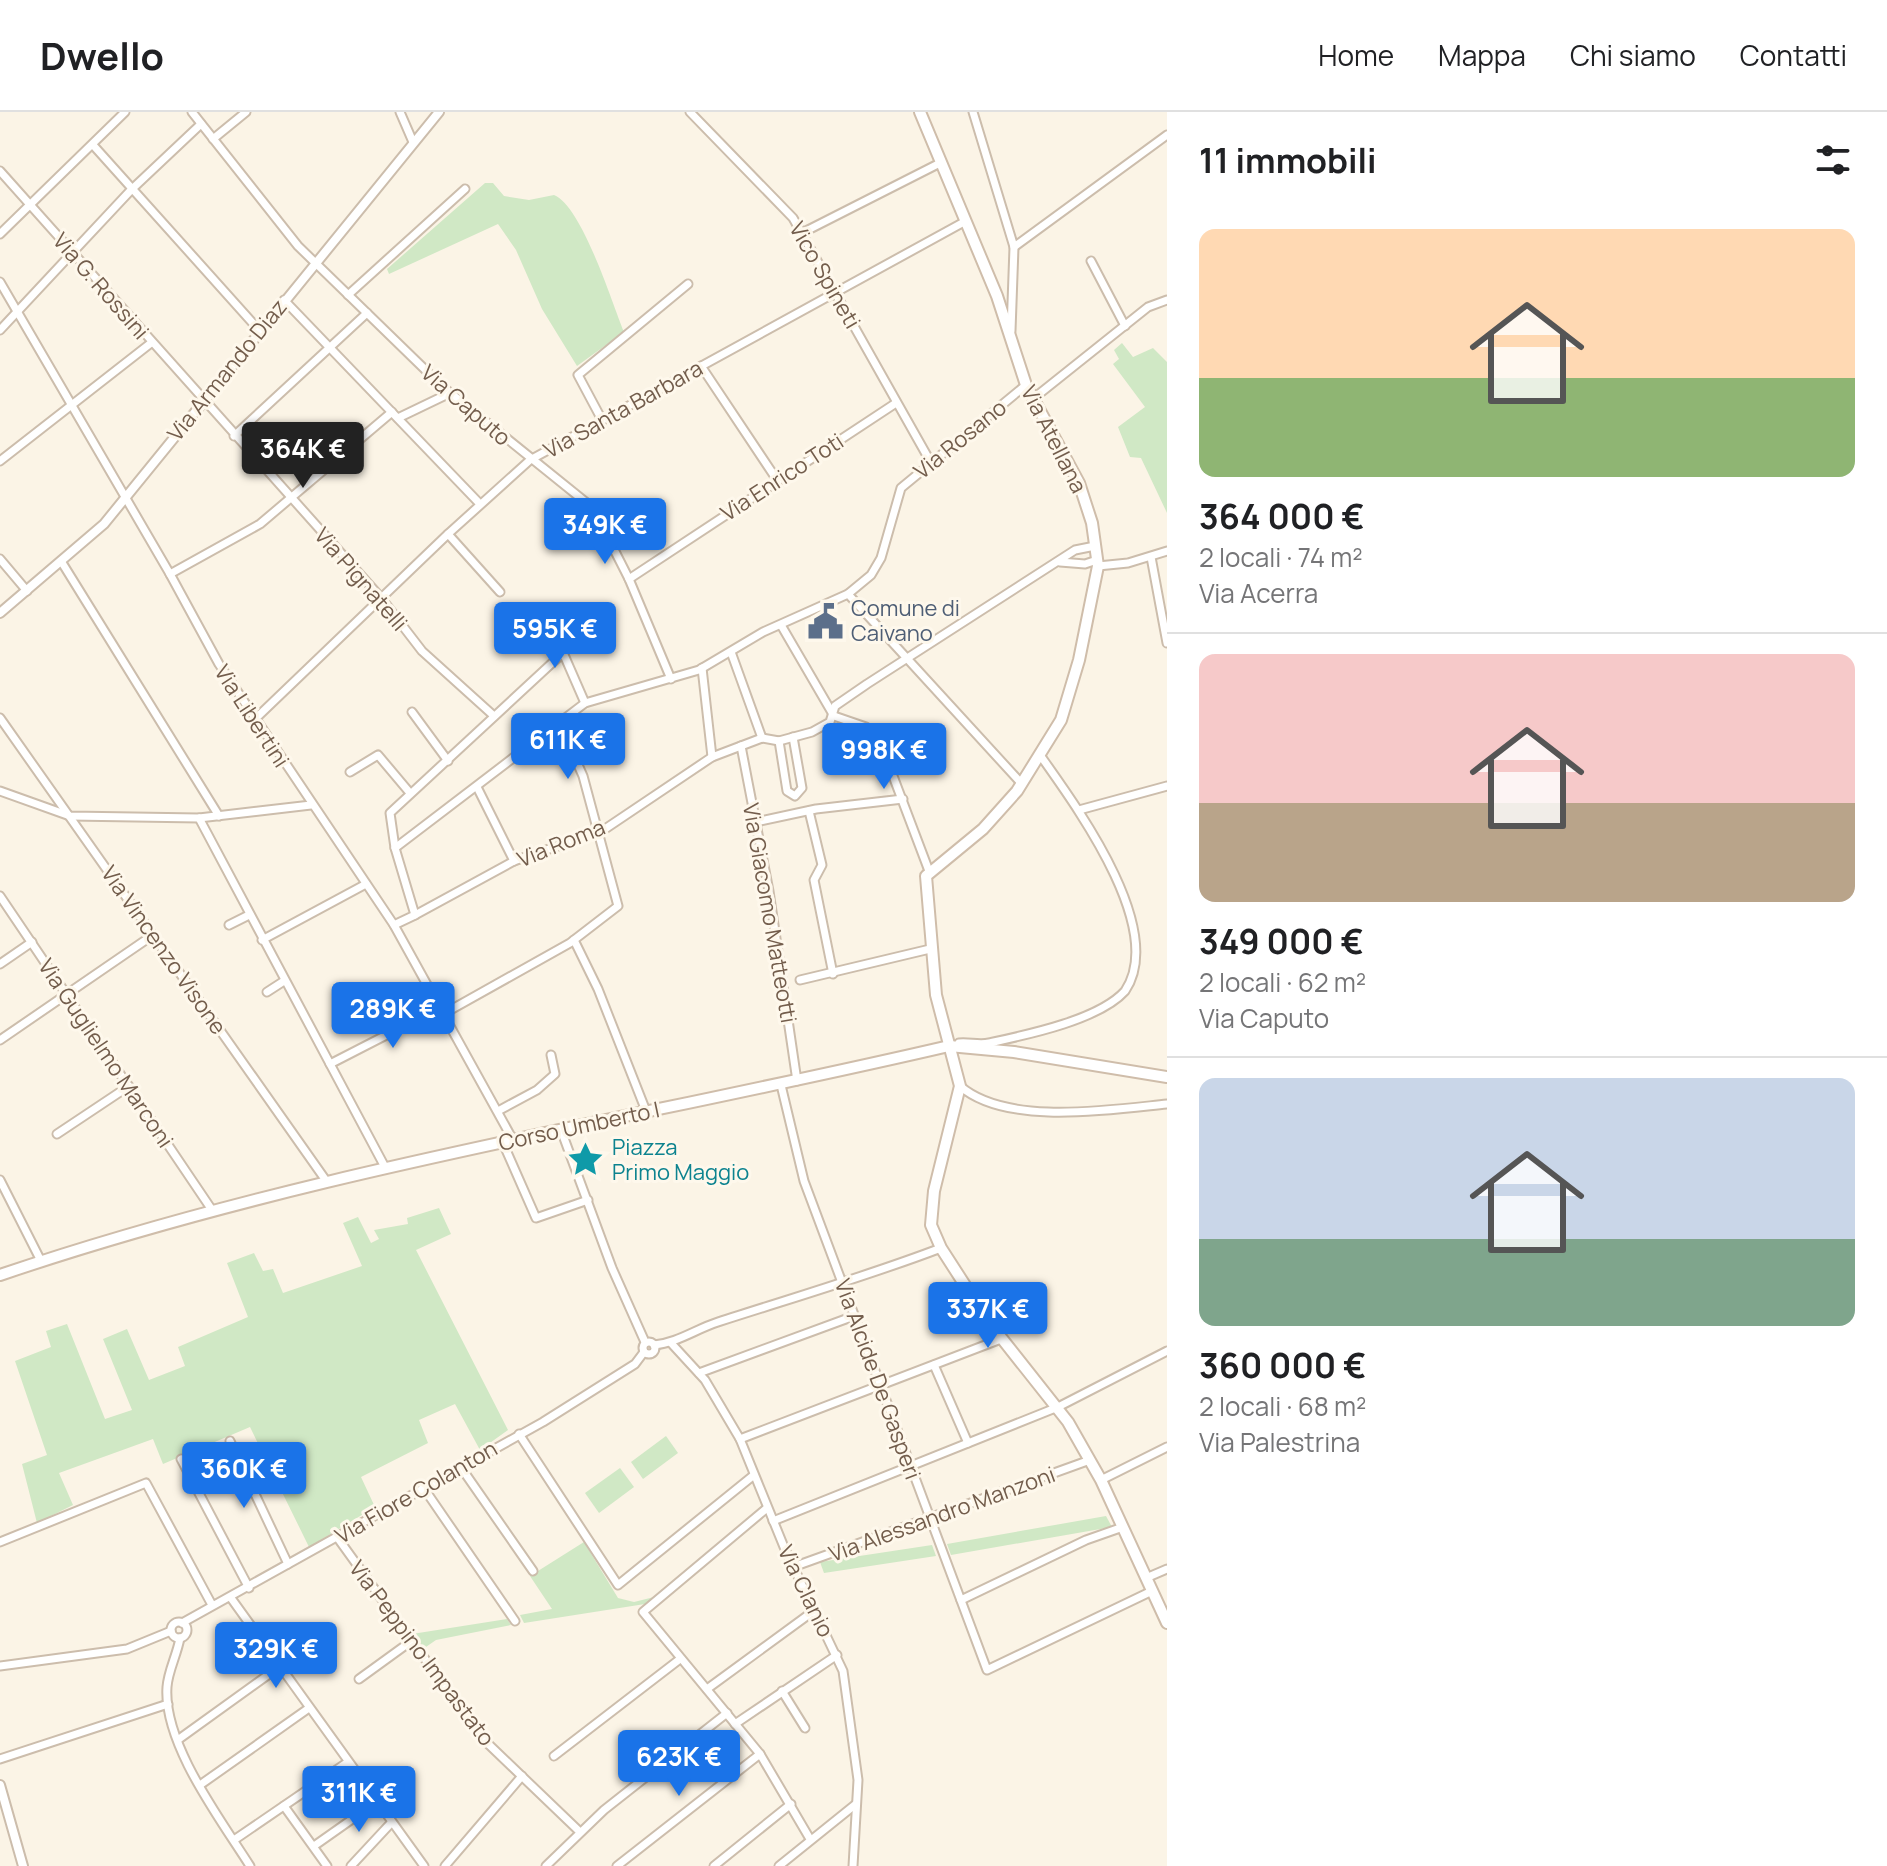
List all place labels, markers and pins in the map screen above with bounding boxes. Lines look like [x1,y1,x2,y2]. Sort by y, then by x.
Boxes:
pin: 364K € [238,422,368,490]
pin: 349K € [540,498,670,566]
place label: Comune di Caivano [851,593,960,648]
pin: 595K € [490,602,620,670]
public building icon: Comune di Caivano [806,602,844,640]
pin: 611K € [503,713,633,781]
pin: 998K € [819,723,949,791]
pin: 289K € [328,982,458,1050]
place label: Piazza Primo Maggio [612,1132,749,1187]
place icon: Piazza Primo Maggio [567,1141,605,1179]
pin: 337K € [923,1282,1053,1350]
pin: 360K € [179,1442,309,1510]
pin: 329K € [211,1622,341,1690]
pin: 623K € [614,1730,744,1798]
pin: 311K € [294,1766,424,1834]

